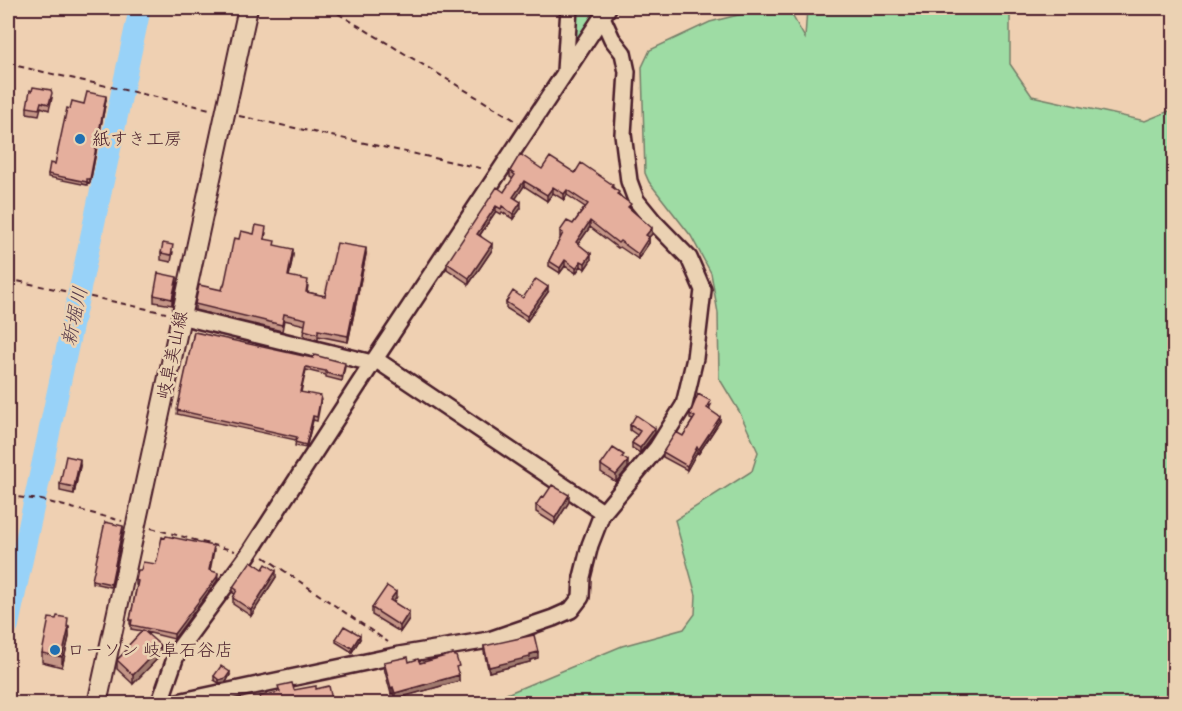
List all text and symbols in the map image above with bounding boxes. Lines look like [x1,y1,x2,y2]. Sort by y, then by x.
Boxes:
place label: 紙すき工房 [92,128,182,151]
marker: 紙すき工房 [73,132,87,146]
water label: 新堀川 [56,284,93,348]
street label: 岐阜美山線 [152,309,193,402]
place label: ローソン 岐阜石谷店 [67,639,233,662]
marker: ローソン 岐阜石谷店 [48,643,62,657]

